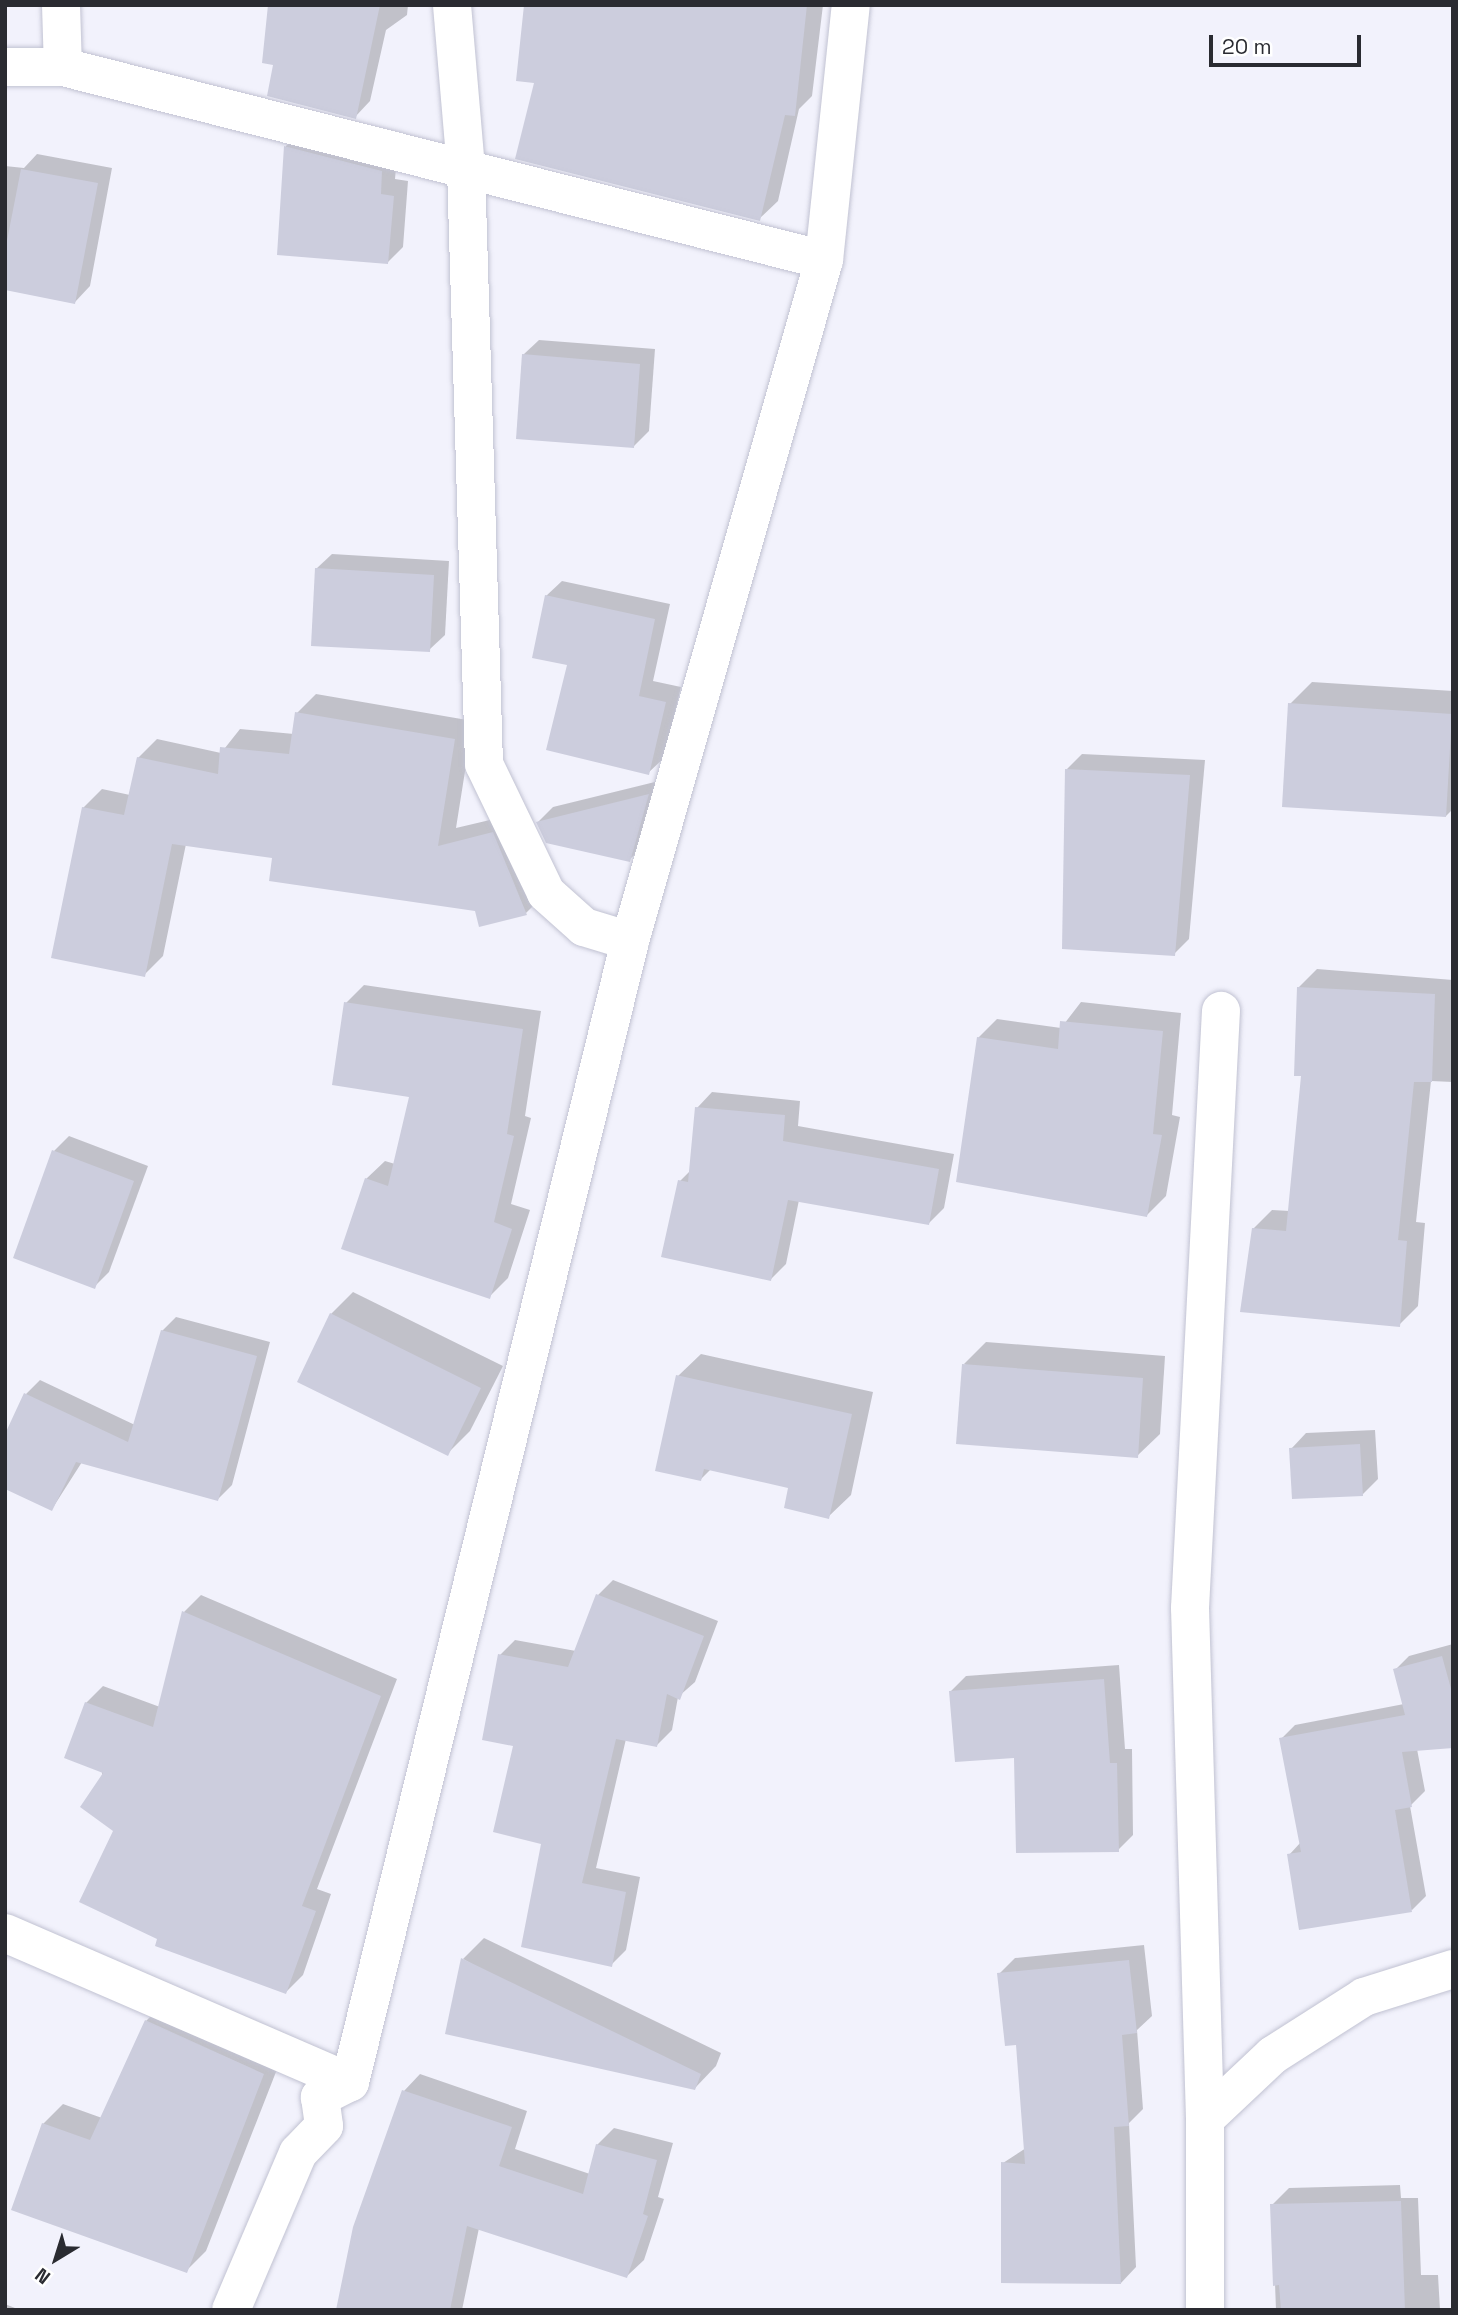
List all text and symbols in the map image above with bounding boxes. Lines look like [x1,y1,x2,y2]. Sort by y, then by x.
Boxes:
scale bar [1213,21,1365,65]
text: 20 m [1222,33,1272,60]
north arrow [21,2224,91,2294]
text: N [30,2262,55,2290]

